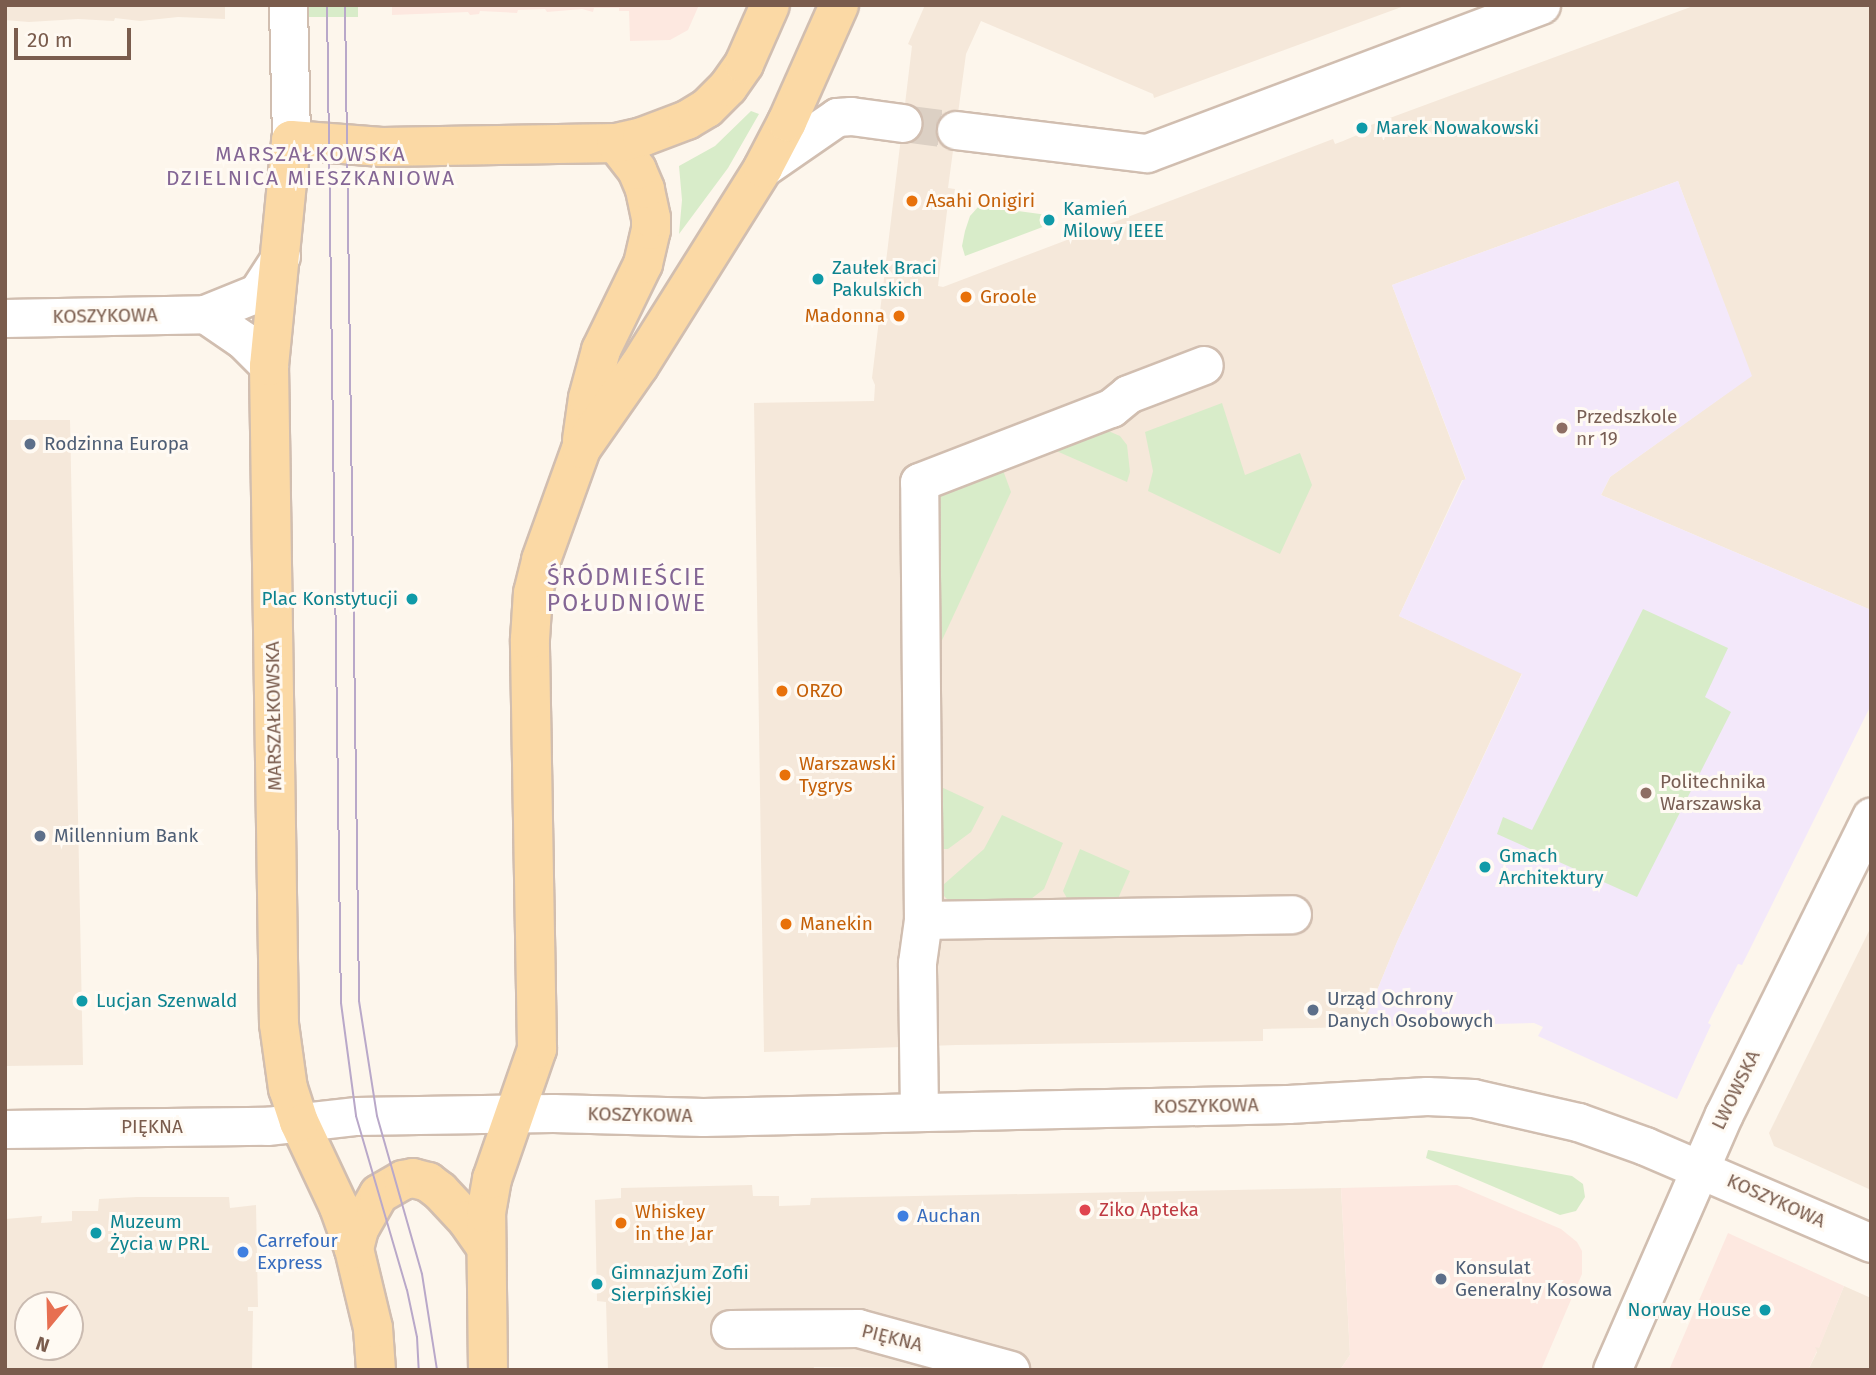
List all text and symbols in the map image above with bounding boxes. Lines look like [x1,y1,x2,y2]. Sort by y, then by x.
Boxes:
scale bar [18,14,135,58]
text: 20 m [27,27,73,53]
place label: Marek Nowakowski [1376,117,1539,139]
marker: Marek Nowakowski [1354,120,1370,136]
district label: MARSZAŁKOWSKA DZIELNICA MIESZKANIOWA [169,141,453,191]
place label: Asahi Onigiri [926,190,1035,212]
marker: Asahi Onigiri [904,193,920,209]
place label: Kamień Milowy IEEE [1063,198,1164,242]
marker: Kamień Milowy IEEE [1041,212,1057,228]
place label: Zaułek Braci Pakulskich [832,257,937,301]
marker: Zaułek Braci Pakulskich [810,271,826,287]
place label: Groole [980,286,1037,308]
marker: Groole [958,289,974,305]
street label: KOSZYKOWA [52,304,158,328]
place label: Madonna [805,305,885,327]
marker: Madonna [891,308,907,324]
place label: Przedszkole nr 19 [1576,406,1677,450]
marker: Przedszkole nr 19 [1554,420,1570,436]
place label: Rodzinna Europa [44,433,189,455]
marker: Rodzinna Europa [22,436,38,452]
district label: ŚRÓDMIEŚCIE POŁUDNIOWE [548,563,706,617]
place label: Plac Konstytucji [261,588,398,610]
marker: Plac Konstytucji [404,591,420,607]
street label: MARSZAŁKOWSKA [261,641,287,791]
place label: ORZO [796,680,843,702]
marker: ORZO [774,683,790,699]
place label: Warszawski Tygrys [799,753,896,797]
marker: Warszawski Tygrys [777,767,793,783]
place label: Politechnika Warszawska [1660,771,1766,815]
marker: Politechnika Warszawska [1638,785,1654,801]
place label: Millennium Bank [54,825,198,847]
marker: Millennium Bank [32,828,48,844]
place label: Gmach Architektury [1499,845,1603,889]
marker: Gmach Architektury [1477,859,1493,875]
place label: Manekin [800,913,873,935]
marker: Manekin [778,916,794,932]
place label: Urząd Ochrony Danych Osobowych [1327,988,1494,1032]
place label: Lucjan Szenwald [96,990,237,1012]
marker: Lucjan Szenwald [74,993,90,1009]
marker: Urząd Ochrony Danych Osobowych [1305,1002,1321,1018]
street label: LWOWSKA [1707,1047,1765,1133]
street label: KOSZYKOWA [1153,1094,1259,1118]
street label: KOSZYKOWA [587,1103,693,1127]
street label: PIĘKNA [121,1116,183,1138]
street label: KOSZYKOWA [1723,1169,1829,1233]
place label: Ziko Apteka [1099,1199,1199,1221]
place label: Whiskey in the Jar [635,1201,713,1245]
marker: Ziko Apteka [1077,1202,1093,1218]
place label: Auchan [917,1205,981,1227]
marker: Auchan [895,1208,911,1224]
place label: Muzeum Życia w PRL [110,1211,209,1255]
marker: Whiskey in the Jar [613,1215,629,1231]
marker: Muzeum Życia w PRL [88,1225,104,1241]
place label: Carrefour Express [257,1230,338,1274]
marker: Carrefour Express [235,1244,251,1260]
place label: Konsulat Generalny Kosowa [1455,1257,1612,1301]
place label: Gimnazjum Zofii Sierpińskiej [611,1262,749,1306]
marker: Konsulat Generalny Kosowa [1433,1271,1449,1287]
marker: Gimnazjum Zofii Sierpińskiej [589,1276,605,1292]
north arrow [14,1291,84,1361]
place label: Norway House [1627,1299,1751,1321]
marker: Norway House [1757,1302,1773,1318]
street label: PIĘKNA [859,1319,925,1357]
text: N [33,1332,52,1357]

